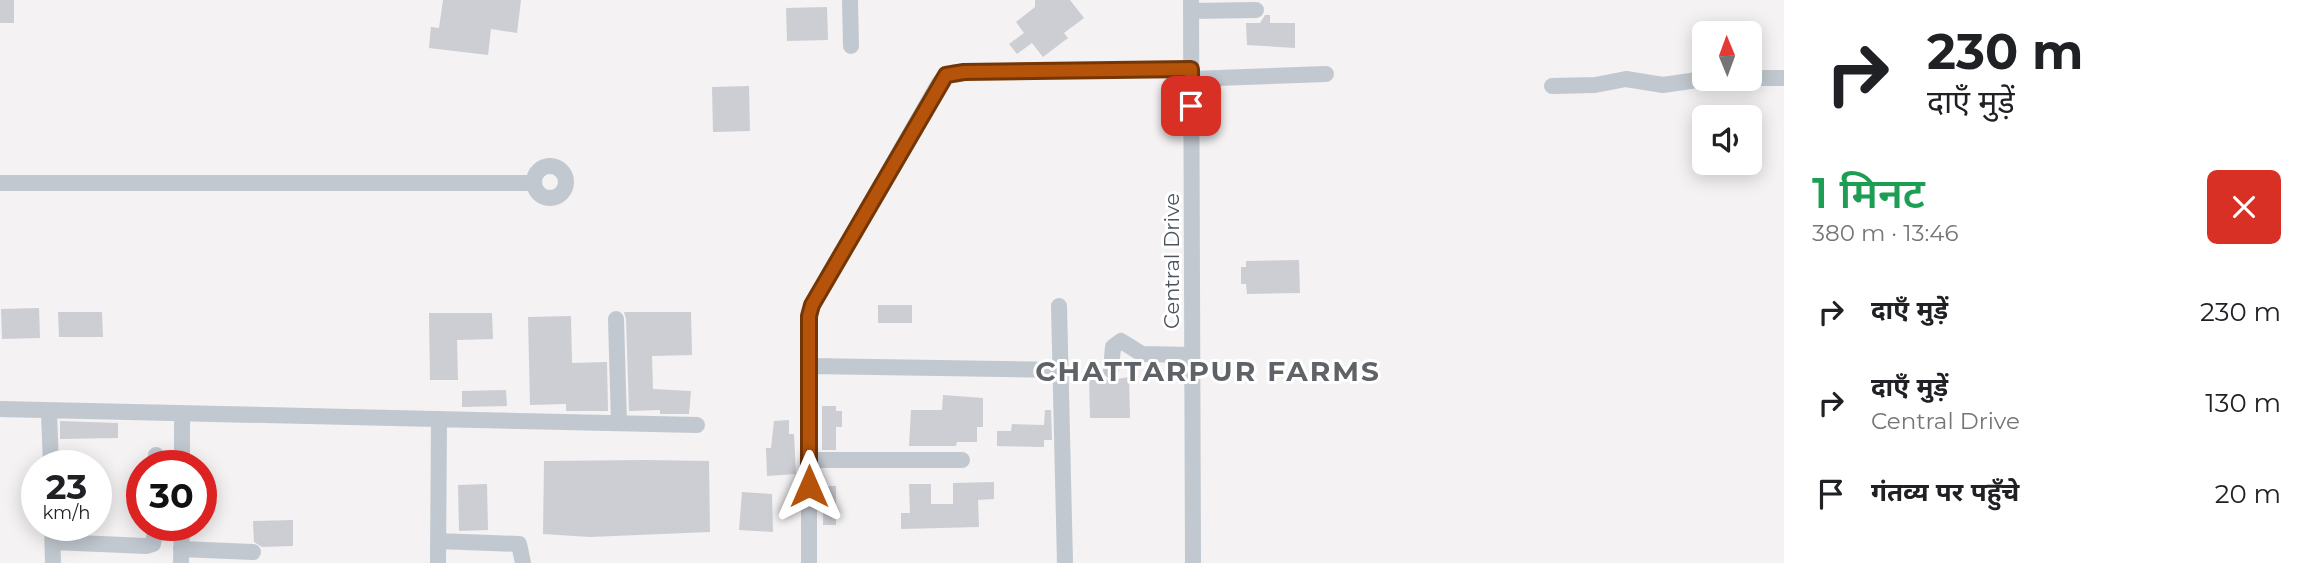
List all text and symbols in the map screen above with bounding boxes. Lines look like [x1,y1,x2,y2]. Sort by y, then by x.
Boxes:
north arrow [1692,21,1762,91]
map controls [1692,21,1762,175]
text: 230 m [1927,22,2083,81]
icon: right [1812,28,1903,119]
pin [1161,76,1221,136]
text: दाएँ मुड़ें [1927,82,2015,121]
icon: arrive [1172,87,1210,125]
button: sound [1692,105,1762,175]
text: 1 मिनट [1812,167,1925,219]
button: close [2207,170,2281,244]
street label: Central Drive [1159,193,1184,329]
text: 380 m · 13:46 [1812,219,1959,247]
icon: right [1812,293,1850,331]
text: दाएँ मुड़ें [1871,294,1948,326]
text: 230 m [2200,296,2281,328]
district label: CHATTARPUR FARMS [1035,354,1381,388]
text: दाएँ मुड़ें [1871,371,1948,403]
icon: right [1812,384,1850,422]
text: 130 m [2205,387,2281,419]
text: Central Drive [1871,407,2020,435]
position arrow [772,449,846,523]
speed limit sign: 30 [126,450,217,541]
text: 23 [46,465,87,508]
icon: arrive [1812,475,1850,513]
text: गंतव्य पर पहुँचे [1871,476,2019,508]
text: 20 m [2215,478,2281,510]
text: km/h [42,502,91,524]

